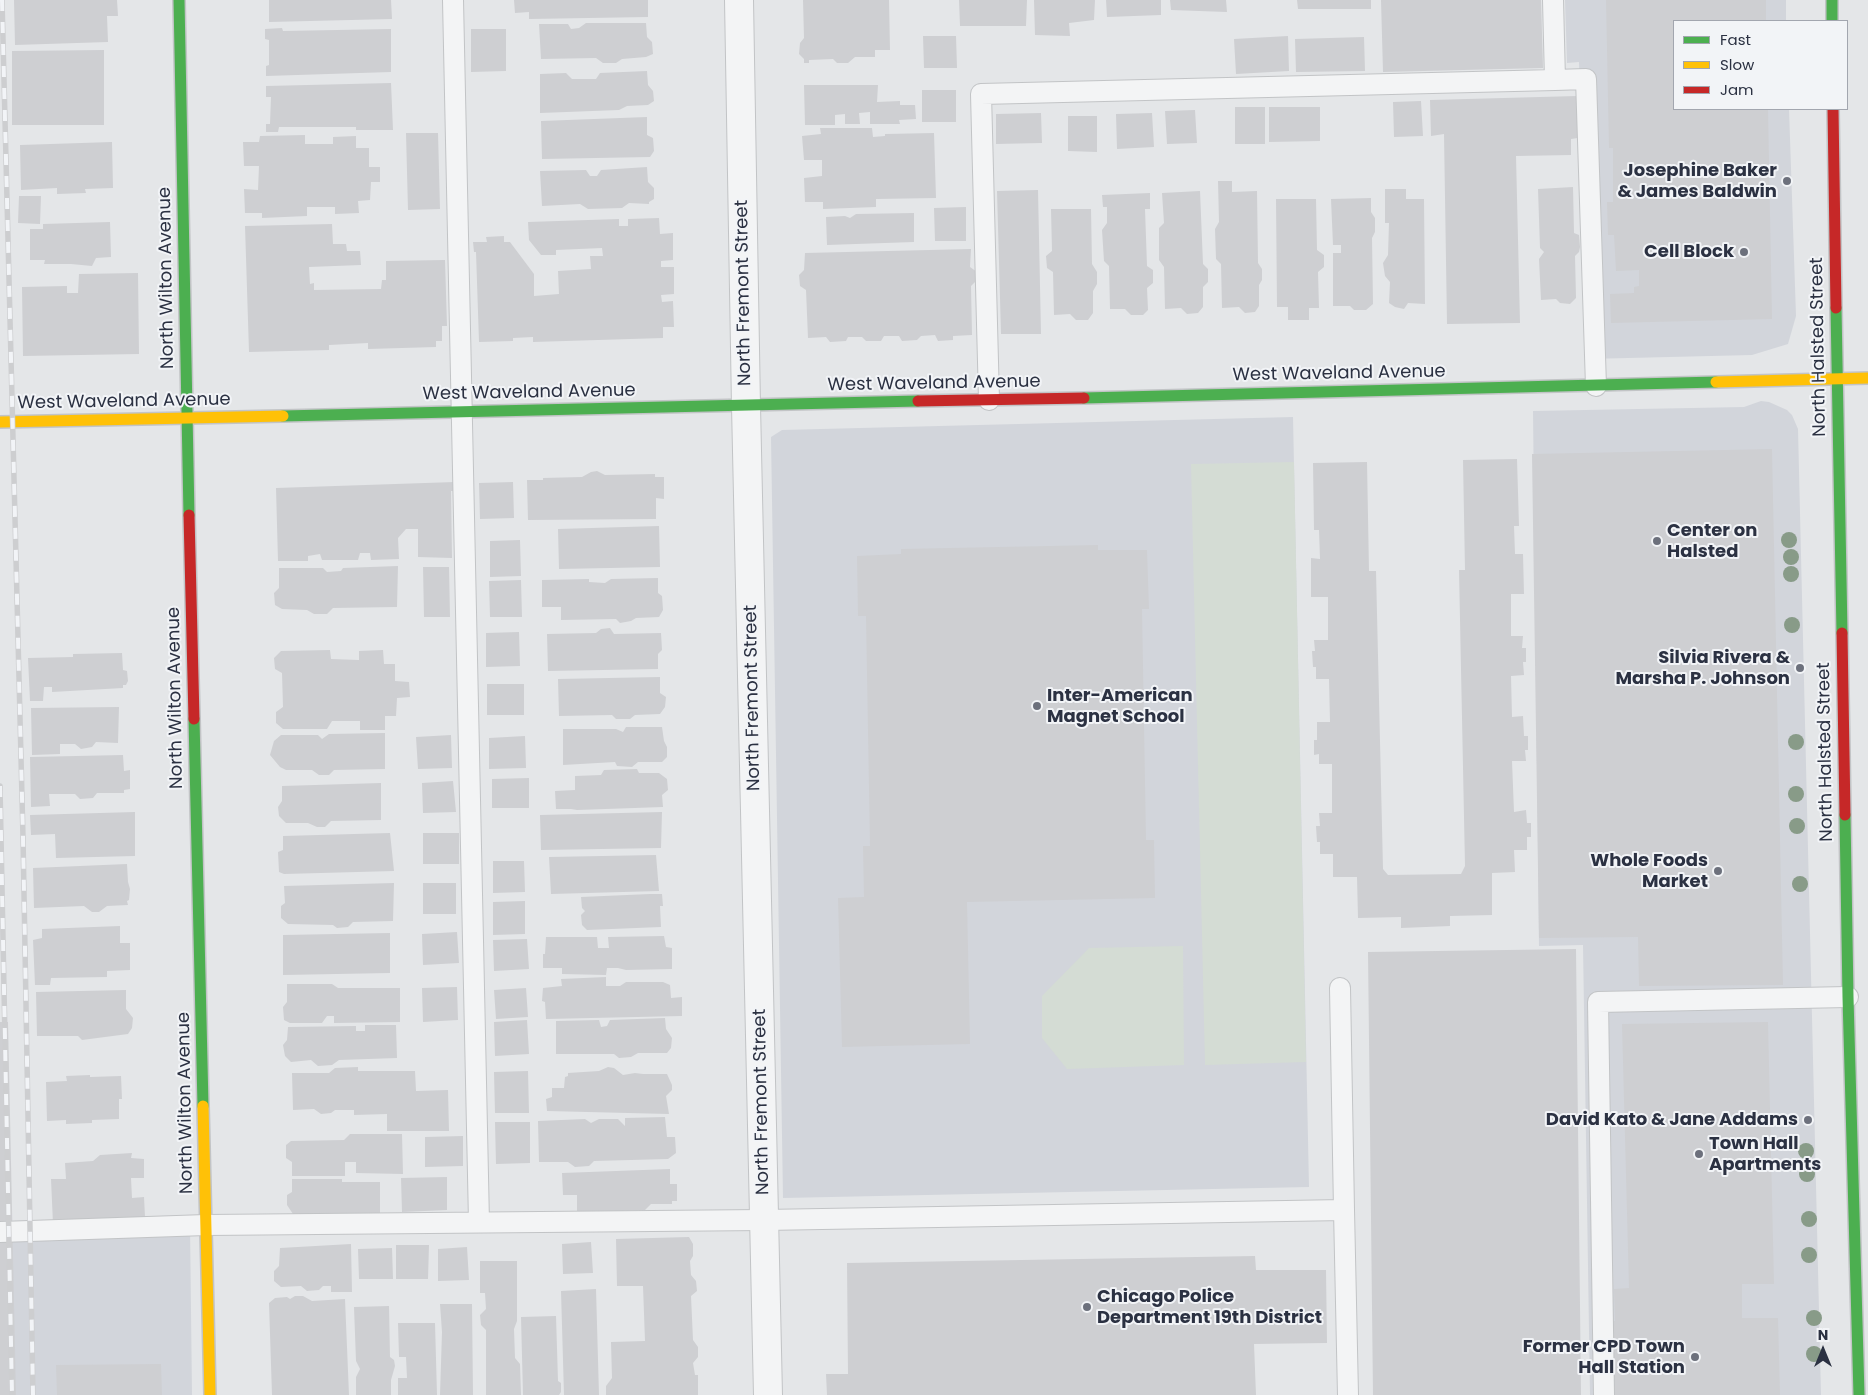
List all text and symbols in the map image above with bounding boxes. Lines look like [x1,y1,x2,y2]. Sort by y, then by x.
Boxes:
legend [1673,20,1848,110]
text: Fast [1720,29,1751,50]
text: Slow [1720,54,1754,75]
text: Jam [1720,79,1754,100]
place label: Josephine Baker & James Baldwin [1618,160,1777,202]
marker: Josephine Baker & James Baldwin [1781,175,1793,187]
street label: North Wilton Avenue [155,187,179,369]
street label: North Fremont Street [732,200,756,386]
place label: Cell Block [1644,241,1734,263]
marker: Cell Block [1738,246,1750,258]
street label: North Halsted Street [1807,257,1831,437]
street label: West Waveland Avenue [1232,361,1446,387]
street label: West Waveland Avenue [827,371,1041,397]
street label: West Waveland Avenue [422,380,636,406]
street label: West Waveland Avenue [17,389,231,415]
place label: Center on Halsted [1667,520,1757,562]
marker: Center on Halsted [1651,535,1663,547]
street label: North Fremont Street [741,605,765,791]
street label: North Wilton Avenue [164,607,188,789]
place label: Silvia Rivera & Marsha P. Johnson [1615,647,1790,690]
marker: Silvia Rivera & Marsha P. Johnson [1794,662,1806,674]
street label: North Halsted Street [1814,662,1838,842]
place label: Inter-American Magnet School [1047,685,1193,728]
marker: Inter-American Magnet School [1031,700,1043,712]
place label: Whole Foods Market [1590,850,1708,892]
marker: Whole Foods Market [1712,865,1724,877]
street label: North Fremont Street [750,1009,774,1195]
street label: North Wilton Avenue [174,1012,198,1194]
place label: David Kato & Jane Addams [1546,1109,1798,1131]
marker: David Kato & Jane Addams [1802,1114,1814,1126]
place label: Town Hall Apartments [1709,1133,1821,1176]
marker: Town Hall Apartments [1693,1148,1705,1160]
place label: Chicago Police Department 19th District [1097,1286,1322,1328]
marker: Chicago Police Department 19th District [1081,1301,1093,1313]
north arrow [1798,1325,1848,1375]
text: N [1818,1325,1828,1345]
place label: Former CPD Town Hall Station [1523,1336,1685,1378]
marker: Former CPD Town Hall Station [1689,1351,1701,1363]

